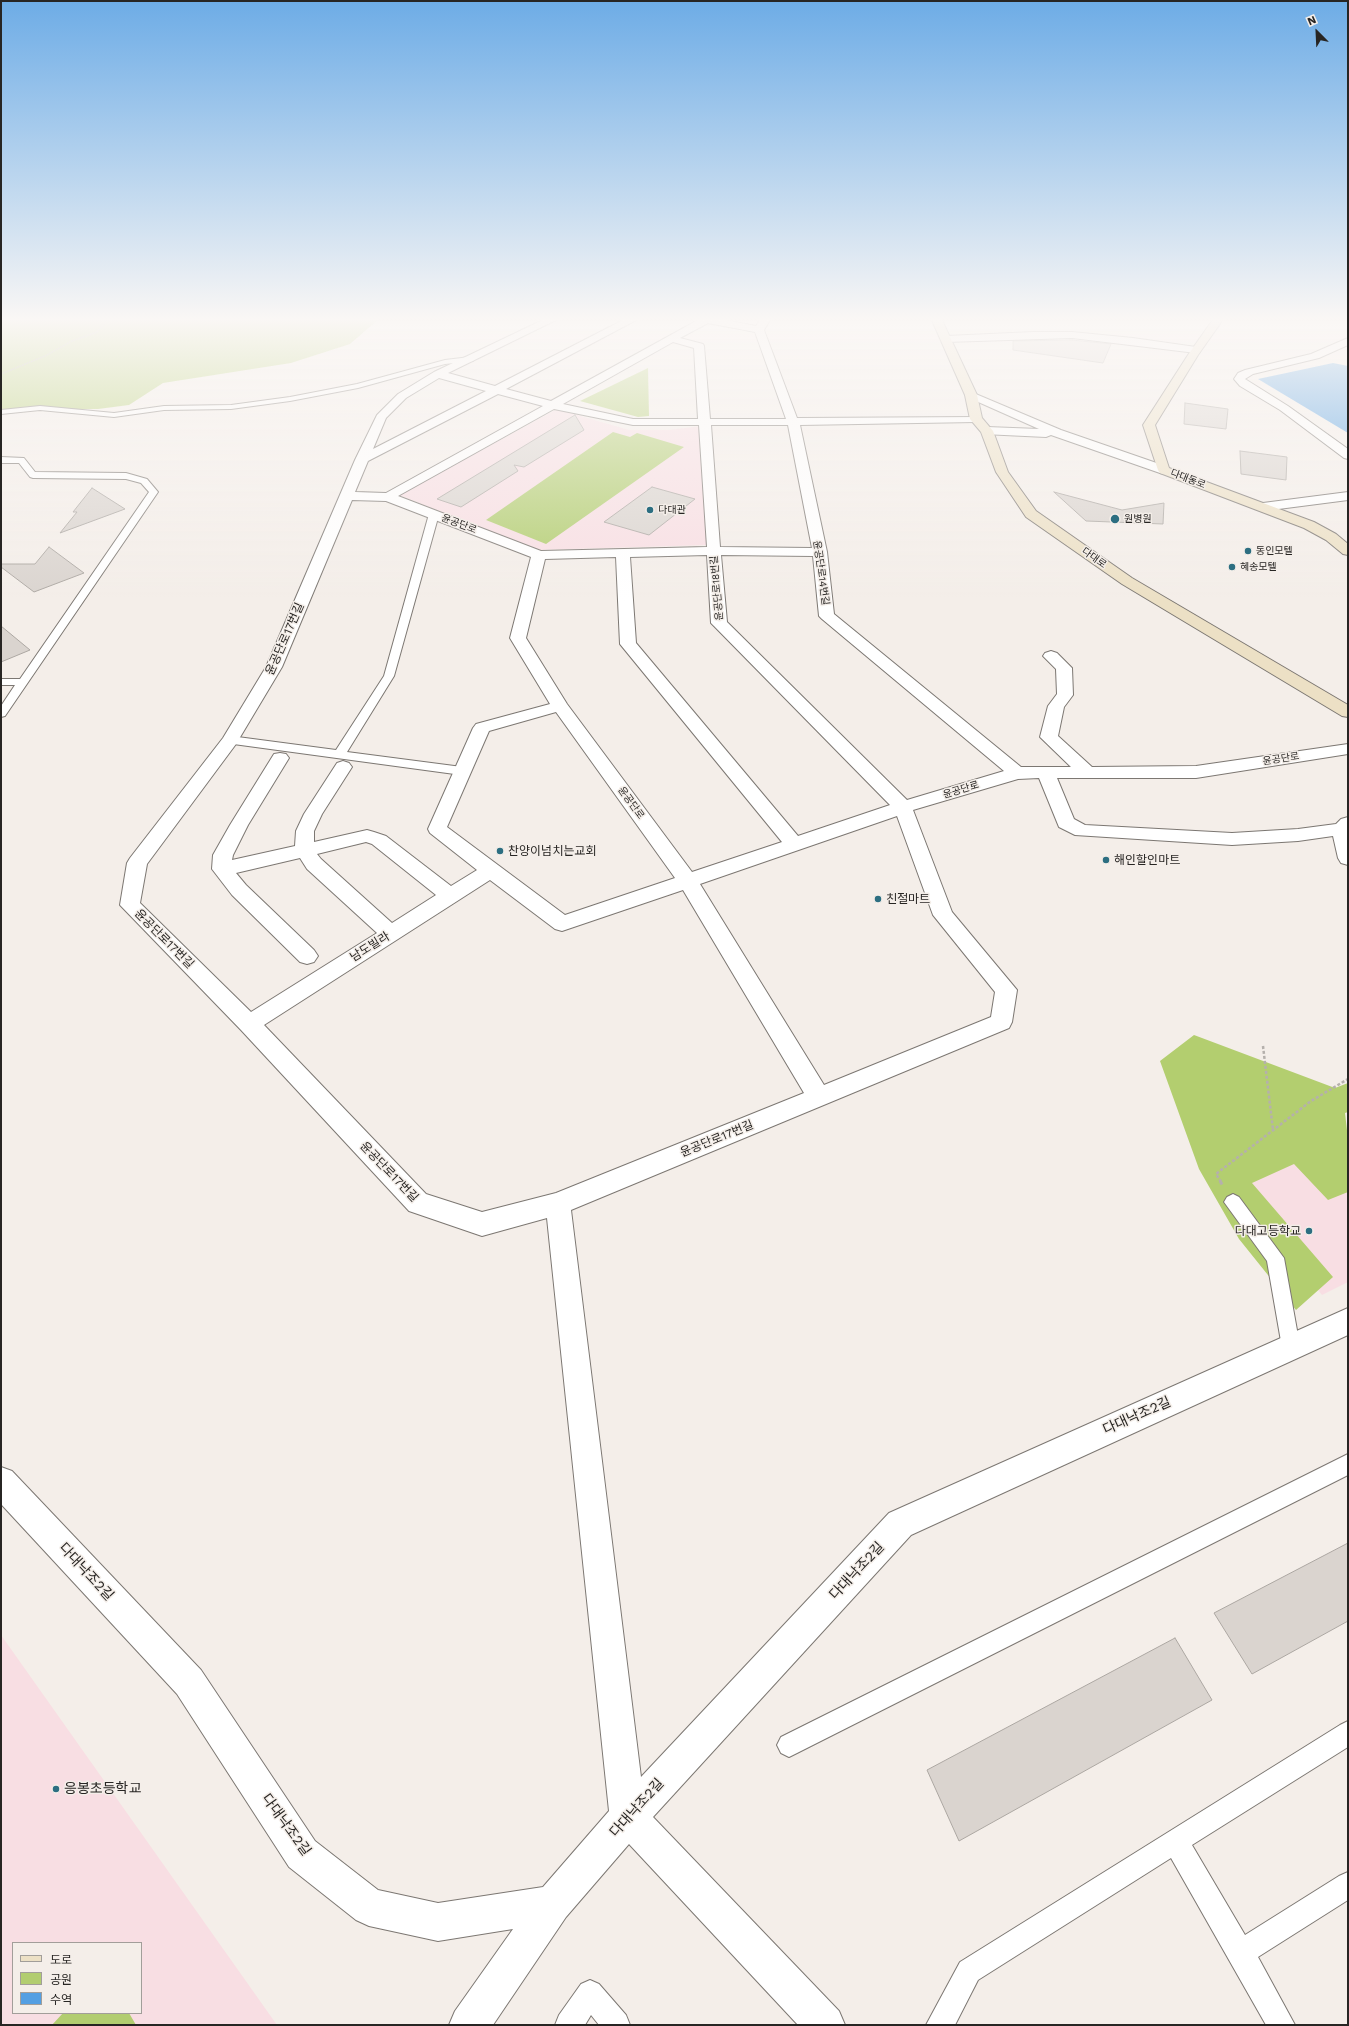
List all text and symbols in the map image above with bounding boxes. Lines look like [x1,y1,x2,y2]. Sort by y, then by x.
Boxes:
north arrow [1297,12,1337,52]
text: N [1306,13,1318,28]
street label: 다대동로 [1169,467,1207,491]
place label: 다대관 [658,504,686,516]
marker: 다대관 [645,505,655,515]
street label: 윤공단로 [440,512,478,536]
marker: 원병원 [1109,513,1121,525]
place label: 원병원 [1124,513,1152,525]
street label: 윤공단로14번길 [811,540,831,606]
street label: 다대로 [1079,545,1109,571]
place label: 동인모텔 [1256,545,1293,557]
marker: 동인모텔 [1243,546,1253,556]
street label: 윤공단로18번길 [708,555,726,621]
place label: 혜송모텔 [1240,561,1277,573]
marker: 혜송모텔 [1227,562,1237,572]
street label: 윤공단로17번길 [263,601,307,677]
street label: 윤공단로 [1262,750,1300,768]
street label: 윤공단로 [942,779,980,801]
street label: 윤공단로 [615,785,647,821]
place label: 찬양이넘치는교회 [508,844,596,858]
marker: 찬양이넘치는교회 [495,846,505,856]
place label: 해인할인마트 [1114,853,1180,867]
marker: 해인할인마트 [1101,855,1111,865]
place label: 친절마트 [886,892,930,906]
marker: 친절마트 [873,894,883,904]
street label: 윤공단로17번길 [131,906,197,972]
street label: 남도빌라 [347,929,393,965]
street label: 윤공단로17번길 [678,1118,756,1160]
street label: 윤공단로17번길 [357,1139,421,1205]
place label: 다대고등학교 [1235,1224,1301,1238]
marker: 다대고등학교 [1304,1226,1314,1236]
street label: 다대낙조2길 [1100,1394,1174,1438]
street label: 다대낙조2길 [826,1539,888,1603]
street label: 다대낙조2길 [55,1540,117,1604]
street label: 다대낙조2길 [606,1775,668,1841]
place label: 응봉초등학교 [64,1781,141,1797]
marker: 응봉초등학교 [51,1784,61,1794]
street label: 다대낙조2길 [258,1791,314,1859]
legend [12,1942,142,2014]
text: 도로 [50,1953,72,1967]
text: 공원 [50,1973,72,1987]
text: 수역 [50,1993,72,2007]

